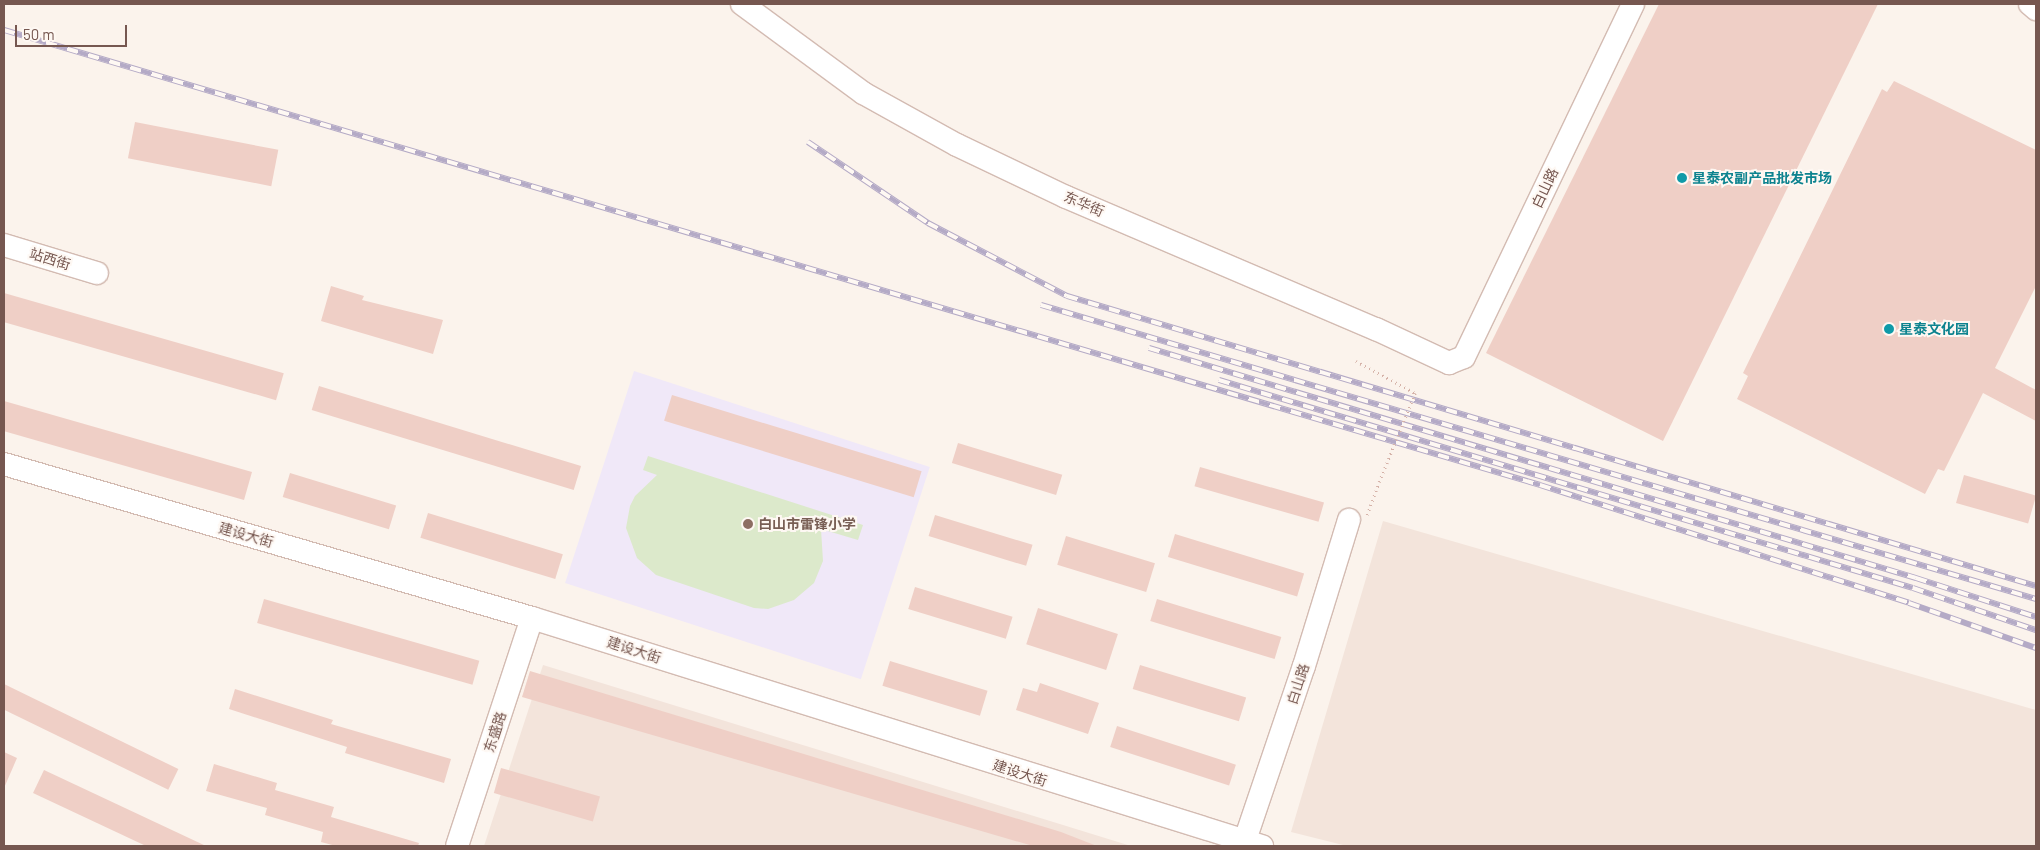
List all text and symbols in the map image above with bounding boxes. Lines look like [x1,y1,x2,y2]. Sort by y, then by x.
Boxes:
scale bar [18,15,130,47]
text: 50 m [23,25,55,43]
street label: 白山路 [1529,165,1561,211]
place label: 星泰农副产品批发市场 [1692,170,1832,186]
marker: 星泰农副产品批发市场 [1676,172,1688,184]
street label: 东华街 [1061,188,1107,220]
street label: 站西街 [27,245,73,273]
place label: 星泰文化园 [1899,321,1969,337]
marker: 星泰文化园 [1883,323,1895,335]
place label: 白山市雷锋小学 [758,516,856,532]
marker: 白山市雷锋小学 [742,518,754,530]
street label: 建设大街 [217,519,275,551]
street label: 建设大街 [605,633,663,667]
street label: 白山路 [1284,661,1312,707]
street label: 东盛路 [481,709,509,755]
street label: 建设大街 [991,756,1049,790]

